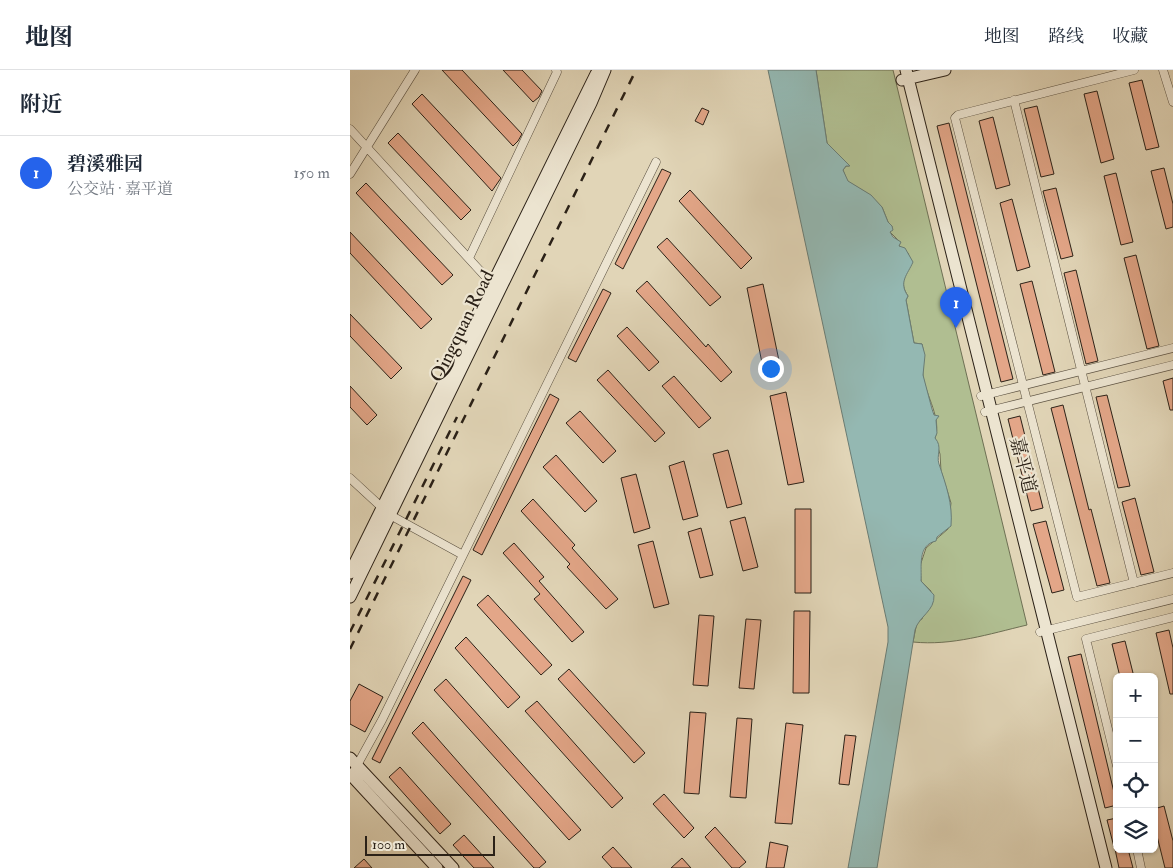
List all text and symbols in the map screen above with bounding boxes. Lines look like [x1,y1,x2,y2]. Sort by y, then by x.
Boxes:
text: 地图 [25,22,73,53]
text: 地图 [984,25,1020,48]
text: 路线 [1048,25,1084,48]
text: 收藏 [1112,25,1148,48]
text: 附近 [20,91,62,118]
text: 碧溪雅园 [67,152,143,176]
text: 1 [33,163,39,183]
text: 150 m [293,163,330,183]
text: 公交站 · 嘉平道 [67,179,173,199]
street label: Qingquan Road [425,266,500,386]
pin: 1 [940,287,972,328]
your location [758,356,784,382]
street label: 嘉平道 [1004,434,1042,496]
map controls [1113,673,1158,853]
button: + [1113,673,1158,718]
button: − [1113,718,1158,763]
button: locate [1113,763,1158,808]
button: layers [1113,808,1158,853]
scale bar [365,833,495,856]
text: 100 m [372,836,405,853]

